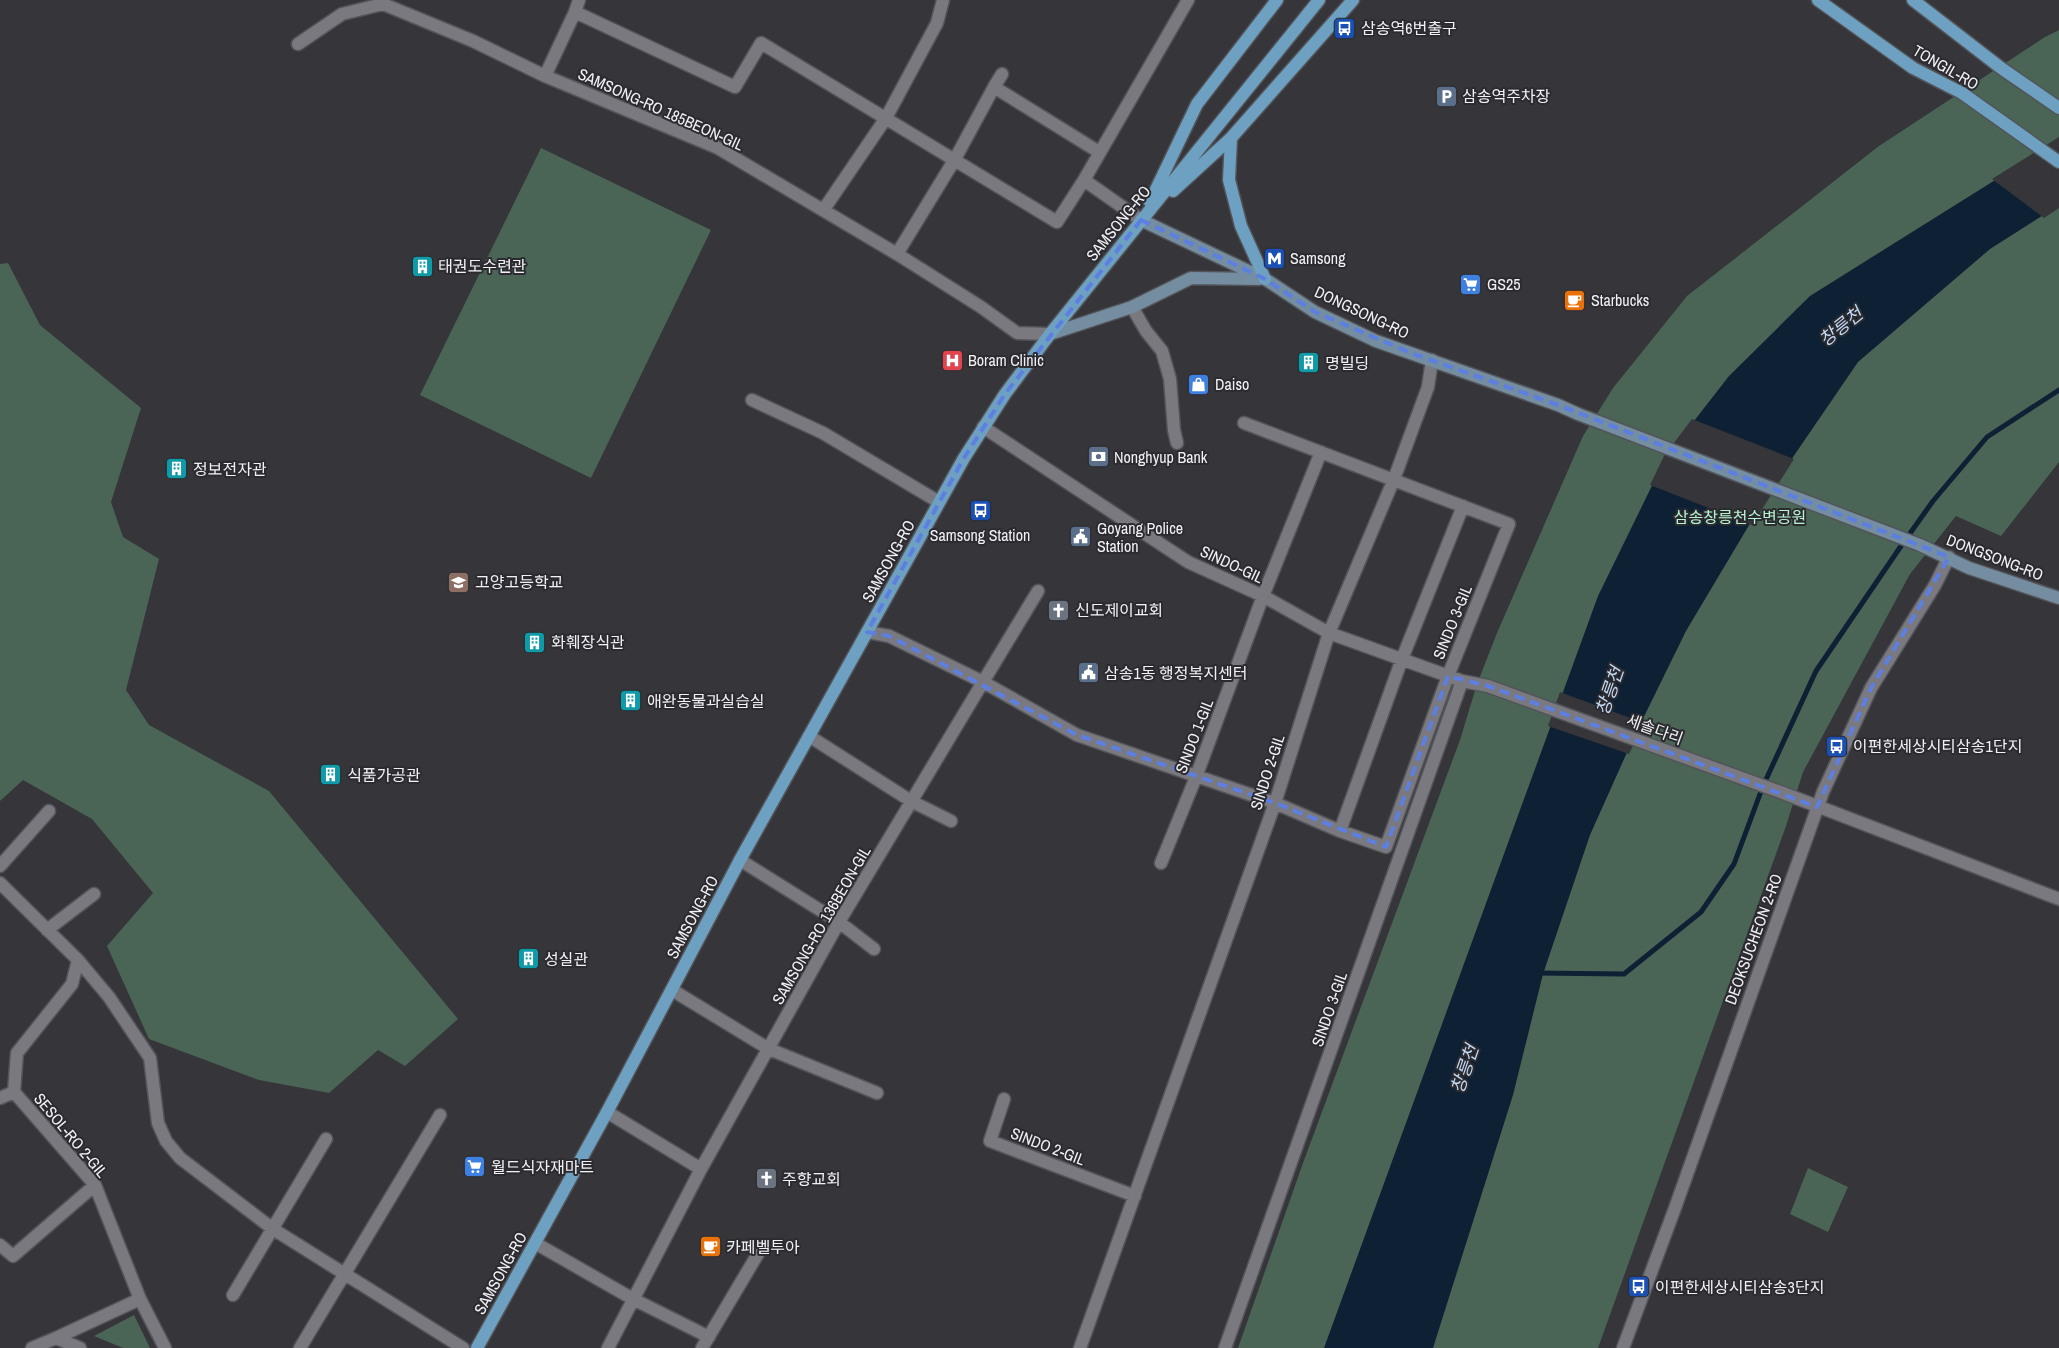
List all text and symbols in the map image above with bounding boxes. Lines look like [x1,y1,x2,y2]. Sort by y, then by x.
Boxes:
bus stop icon: 삼송역6번출구 [1333,16,1357,40]
place label: 삼송역6번출구 [1361,17,1457,39]
street label: TONGIL-RO [1909,39,1983,95]
street label: SAMSONG-RO 185BEON-GIL [575,62,748,156]
parking icon: 삼송역주차장 [1434,84,1458,108]
place label: 삼송역주차장 [1462,85,1551,107]
street label: SAMSONG-RO [1081,181,1155,265]
metro station icon: Samsong [1262,246,1286,270]
place label: Samsong [1290,247,1346,269]
building icon: 태권도수련관 [410,254,434,278]
place label: 태권도수련관 [438,255,527,277]
supermarket icon: GS25 [1459,272,1483,296]
place label: GS25 [1487,273,1521,295]
street label: DONGSONG-RO [1311,280,1413,344]
cafe icon: Starbucks [1563,288,1587,312]
place label: Starbucks [1591,289,1649,311]
water label: 창릉천 [1814,300,1870,352]
hospital icon: Boram Clinic [940,348,964,372]
place label: Boram Clinic [968,349,1044,371]
building icon: 명빌딩 [1297,351,1321,375]
place label: 명빌딩 [1325,352,1369,374]
shop icon: Daiso [1187,372,1211,396]
place label: Daiso [1215,373,1249,395]
bank icon: Nonghyup Bank [1086,445,1110,469]
place label: Nonghyup Bank [1114,446,1208,468]
building icon: 정보전자관 [165,457,189,481]
place label: 정보전자관 [193,458,267,480]
bus stop icon: Samsong Station [968,499,992,523]
park label: 삼송창릉천수변공원 [1674,506,1806,528]
street label: SAMSONG-RO [856,516,920,606]
place label: Goyang Police Station [1097,517,1183,557]
place label: Samsong Station [930,524,1030,546]
public building icon: Goyang Police Station [1069,525,1093,549]
street label: DONGSONG-RO [1943,528,2047,586]
street label: SINDO-GIL [1197,540,1268,588]
school or university icon: 고양고등학교 [447,570,471,594]
place label: 고양고등학교 [475,571,563,593]
street label: SINDO 3-GIL [1427,581,1477,662]
church icon: 신도제이교회 [1047,598,1071,622]
place label: 신도제이교회 [1075,599,1163,621]
building icon: 화훼장식관 [523,630,547,654]
place label: 화훼장식관 [551,631,625,653]
public building icon: 삼송1동 행정복지센터 [1076,661,1100,685]
water label: 창릉천 [1590,661,1630,718]
place label: 삼송1동 행정복지센터 [1104,662,1247,684]
building icon: 애완동물과실습실 [619,689,643,713]
place label: 애완동물과실습실 [647,690,765,712]
street label: SINDO 1-GIL [1170,695,1218,776]
street label: 세솔다리 [1624,709,1686,749]
street label: SINDO 2-GIL [1244,731,1290,813]
bus stop icon: 이편한세상시티삼송1단지 [1825,734,1849,758]
place label: 이편한세상시티삼송1단지 [1853,735,2022,757]
building icon: 식품가공관 [319,763,343,787]
place label: 식품가공관 [347,764,421,786]
street label: SAMSONG-RO 136BEON-GIL [767,841,876,1008]
street label: DEOKSUCHEON 2-RO [1719,871,1787,1007]
street label: SAMSONG-RO [661,872,723,962]
building icon: 성실관 [516,947,540,971]
place label: 성실관 [544,948,588,970]
street label: SINDO 3-GIL [1306,968,1352,1049]
water label: 창릉천 [1445,1039,1485,1096]
street label: SESOL-RO 2-GIL [29,1088,113,1183]
street label: SINDO 2-GIL [1008,1122,1089,1170]
supermarket icon: 월드식자재마트 [463,1155,487,1179]
place label: 월드식자재마트 [491,1156,594,1178]
church icon: 주향교회 [754,1167,778,1191]
place label: 주향교회 [782,1168,841,1190]
street label: SAMSONG-RO [468,1228,532,1318]
cafe icon: 카페벨투아 [698,1235,722,1259]
place label: 카페벨투아 [726,1236,800,1258]
bus stop icon: 이편한세상시티삼송3단지 [1627,1275,1651,1299]
place label: 이편한세상시티삼송3단지 [1655,1276,1824,1298]

